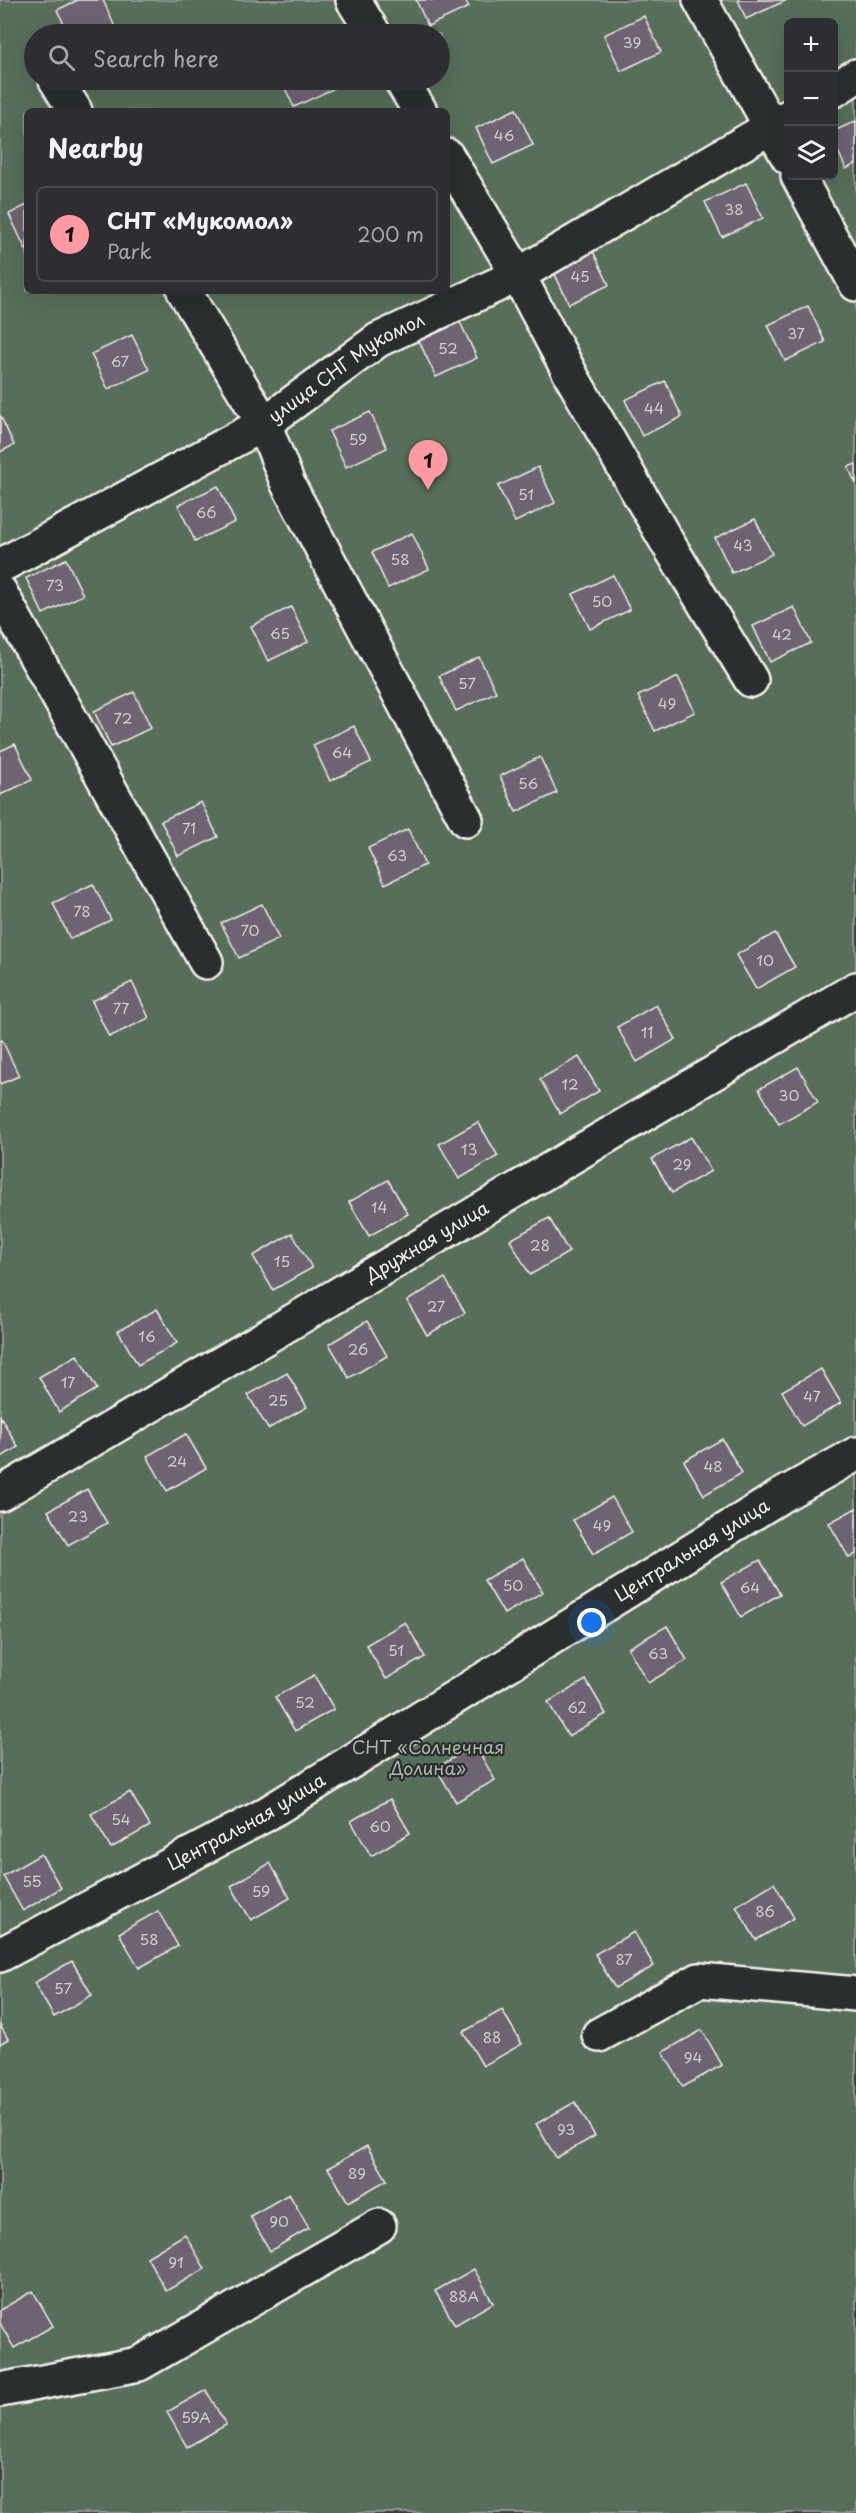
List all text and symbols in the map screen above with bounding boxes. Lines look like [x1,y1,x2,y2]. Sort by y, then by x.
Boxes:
map controls [784,18,838,180]
button: + [784,18,838,72]
search box [24,24,450,90]
house number: 39 [623,30,641,53]
icon: search [45,41,78,74]
text: Search here [93,41,219,74]
button: − [784,72,838,126]
house number: 46 [494,123,514,146]
button: layers [784,126,838,180]
text: Nearby [48,128,143,167]
house number: 38 [724,197,744,220]
text: СНТ «Мукомол» [107,203,293,236]
text: 1 [65,219,74,249]
text: 200 m [357,219,424,249]
text: Park [107,236,152,266]
house number: 45 [570,264,590,287]
street label: улица СНГ Мукомол [262,305,429,429]
house number: 37 [787,321,805,344]
house number: 52 [438,336,458,359]
house number: 67 [111,349,130,372]
house number: 44 [644,396,664,419]
house number: 59 [349,427,367,450]
pin: 1 [408,440,448,490]
house number: 51 [518,482,534,505]
house number: 66 [196,500,216,523]
house number: 43 [733,533,753,556]
house number: 58 [390,547,410,570]
house number: 73 [46,573,64,596]
house number: 50 [592,589,612,612]
house number: 65 [270,621,290,644]
house number: 42 [772,622,792,645]
house number: 57 [458,671,476,694]
house number: 49 [658,691,676,714]
house number: 72 [114,706,132,729]
house number: 64 [332,740,352,763]
house number: 56 [518,771,538,794]
house number: 71 [182,816,196,839]
house number: 63 [387,843,407,866]
house number: 78 [73,899,91,922]
house number: 70 [240,918,260,941]
house number: 10 [756,948,774,971]
house number: 77 [113,996,129,1019]
house number: 11 [641,1020,653,1043]
house number: 12 [561,1072,579,1095]
house number: 30 [779,1083,799,1106]
house number: 13 [461,1137,477,1160]
house number: 29 [672,1152,692,1175]
street label: Дружная улица [359,1193,494,1288]
house number: 14 [371,1195,387,1218]
house number: 28 [530,1233,550,1256]
house number: 15 [274,1249,290,1272]
house number: 27 [427,1294,446,1317]
house number: 16 [138,1324,156,1347]
house number: 26 [348,1337,368,1360]
house number: 17 [61,1370,75,1393]
house number: 47 [803,1384,821,1407]
house number: 25 [268,1388,288,1411]
house number: 24 [167,1449,187,1472]
house number: 48 [703,1454,723,1477]
street label: Центральная улица [609,1491,775,1608]
house number: 23 [68,1504,88,1527]
house number: 49 [593,1513,611,1536]
house number: 50 [503,1573,523,1596]
house number: 64 [740,1575,760,1598]
your location [577,1608,606,1637]
house number: 51 [388,1638,404,1661]
house number: 63 [648,1641,668,1664]
house number: 52 [295,1690,315,1713]
house number: 62 [567,1695,587,1718]
park label: СНТ «Солнечная Долина» [352,1733,504,1781]
street label: Центральная улица [162,1765,331,1876]
house number: 54 [111,1807,131,1830]
house number: 60 [369,1814,391,1837]
house number: 55 [22,1869,42,1892]
house number: 59 [252,1879,270,1902]
house number: 86 [755,1899,775,1922]
house number: 58 [139,1927,159,1950]
house number: 87 [615,1947,633,1970]
house number: 57 [54,1976,72,1999]
house number: 88 [483,2025,501,2048]
house number: 94 [684,2045,702,2068]
house number: 93 [557,2117,575,2140]
house number: 89 [348,2161,366,2184]
house number: 90 [269,2209,289,2232]
house number: 91 [168,2250,184,2273]
house number: 88А [449,2284,479,2307]
house number: 59А [181,2405,211,2428]

